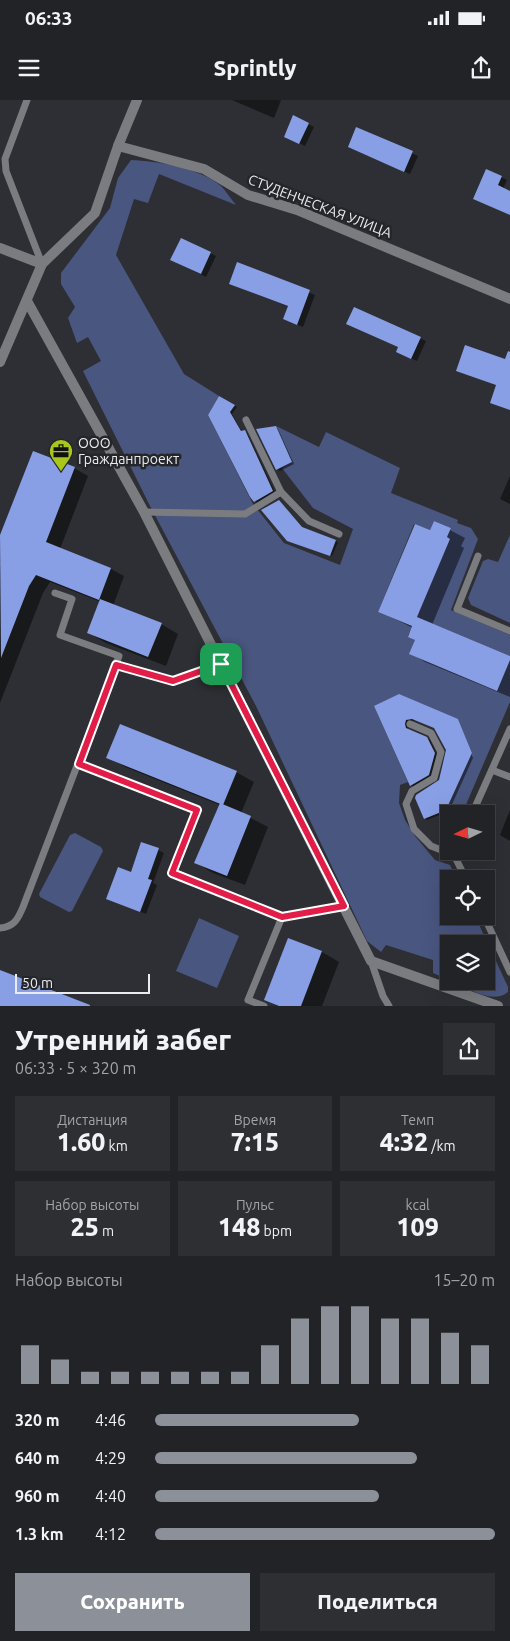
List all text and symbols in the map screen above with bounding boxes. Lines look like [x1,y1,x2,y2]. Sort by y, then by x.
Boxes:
text: 06:33 [25,7,73,29]
icon: menu [15,54,43,82]
icon: share [467,54,495,82]
text: Sprintly [213,55,297,80]
street label: СТУДЕНЧЕСКАЯ УЛИЦА [246,171,394,241]
place label: ООО Гражданпроект [78,435,179,467]
office icon: ООО Гражданпроект [48,438,74,472]
pin [200,643,242,685]
icon: arrive [207,650,235,678]
north arrow [440,805,495,860]
map controls [440,805,495,990]
button: locate [440,870,495,925]
button: layers [440,935,495,990]
scale bar [15,971,150,994]
text: 50 m [22,975,53,991]
button: share [443,1023,495,1075]
text: Утренний забег [15,1024,231,1055]
text: 06:33 · 5 × 320 m [15,1059,136,1077]
text: Дистанция [57,1112,127,1128]
text: Время [234,1112,276,1128]
text: Темп [401,1112,434,1128]
text: 1.60 [57,1128,105,1156]
text: 7:15 [231,1128,279,1156]
text: 4:32 [380,1128,428,1156]
text: km [105,1138,128,1154]
text: /km [428,1138,456,1154]
text: Набор высоты [45,1197,139,1213]
text: Пульс [236,1197,274,1213]
text: kcal [406,1197,430,1213]
text: 25 [71,1213,99,1241]
text: 148 [218,1213,260,1241]
text: 109 [397,1213,439,1241]
text: m [99,1223,114,1239]
text: bpm [260,1223,292,1239]
text: Набор высоты [15,1271,123,1289]
text: 15–20 m [433,1271,495,1289]
text: 320 m [15,1411,60,1429]
text: 4:46 [95,1411,126,1429]
text: 640 m [15,1449,60,1467]
text: 4:29 [95,1449,126,1467]
text: 960 m [15,1487,60,1505]
text: 4:40 [95,1487,126,1505]
text: 1.3 km [15,1525,64,1543]
text: 4:12 [95,1525,126,1543]
button: Сохранить [15,1573,250,1631]
button: Поделиться [260,1573,495,1631]

